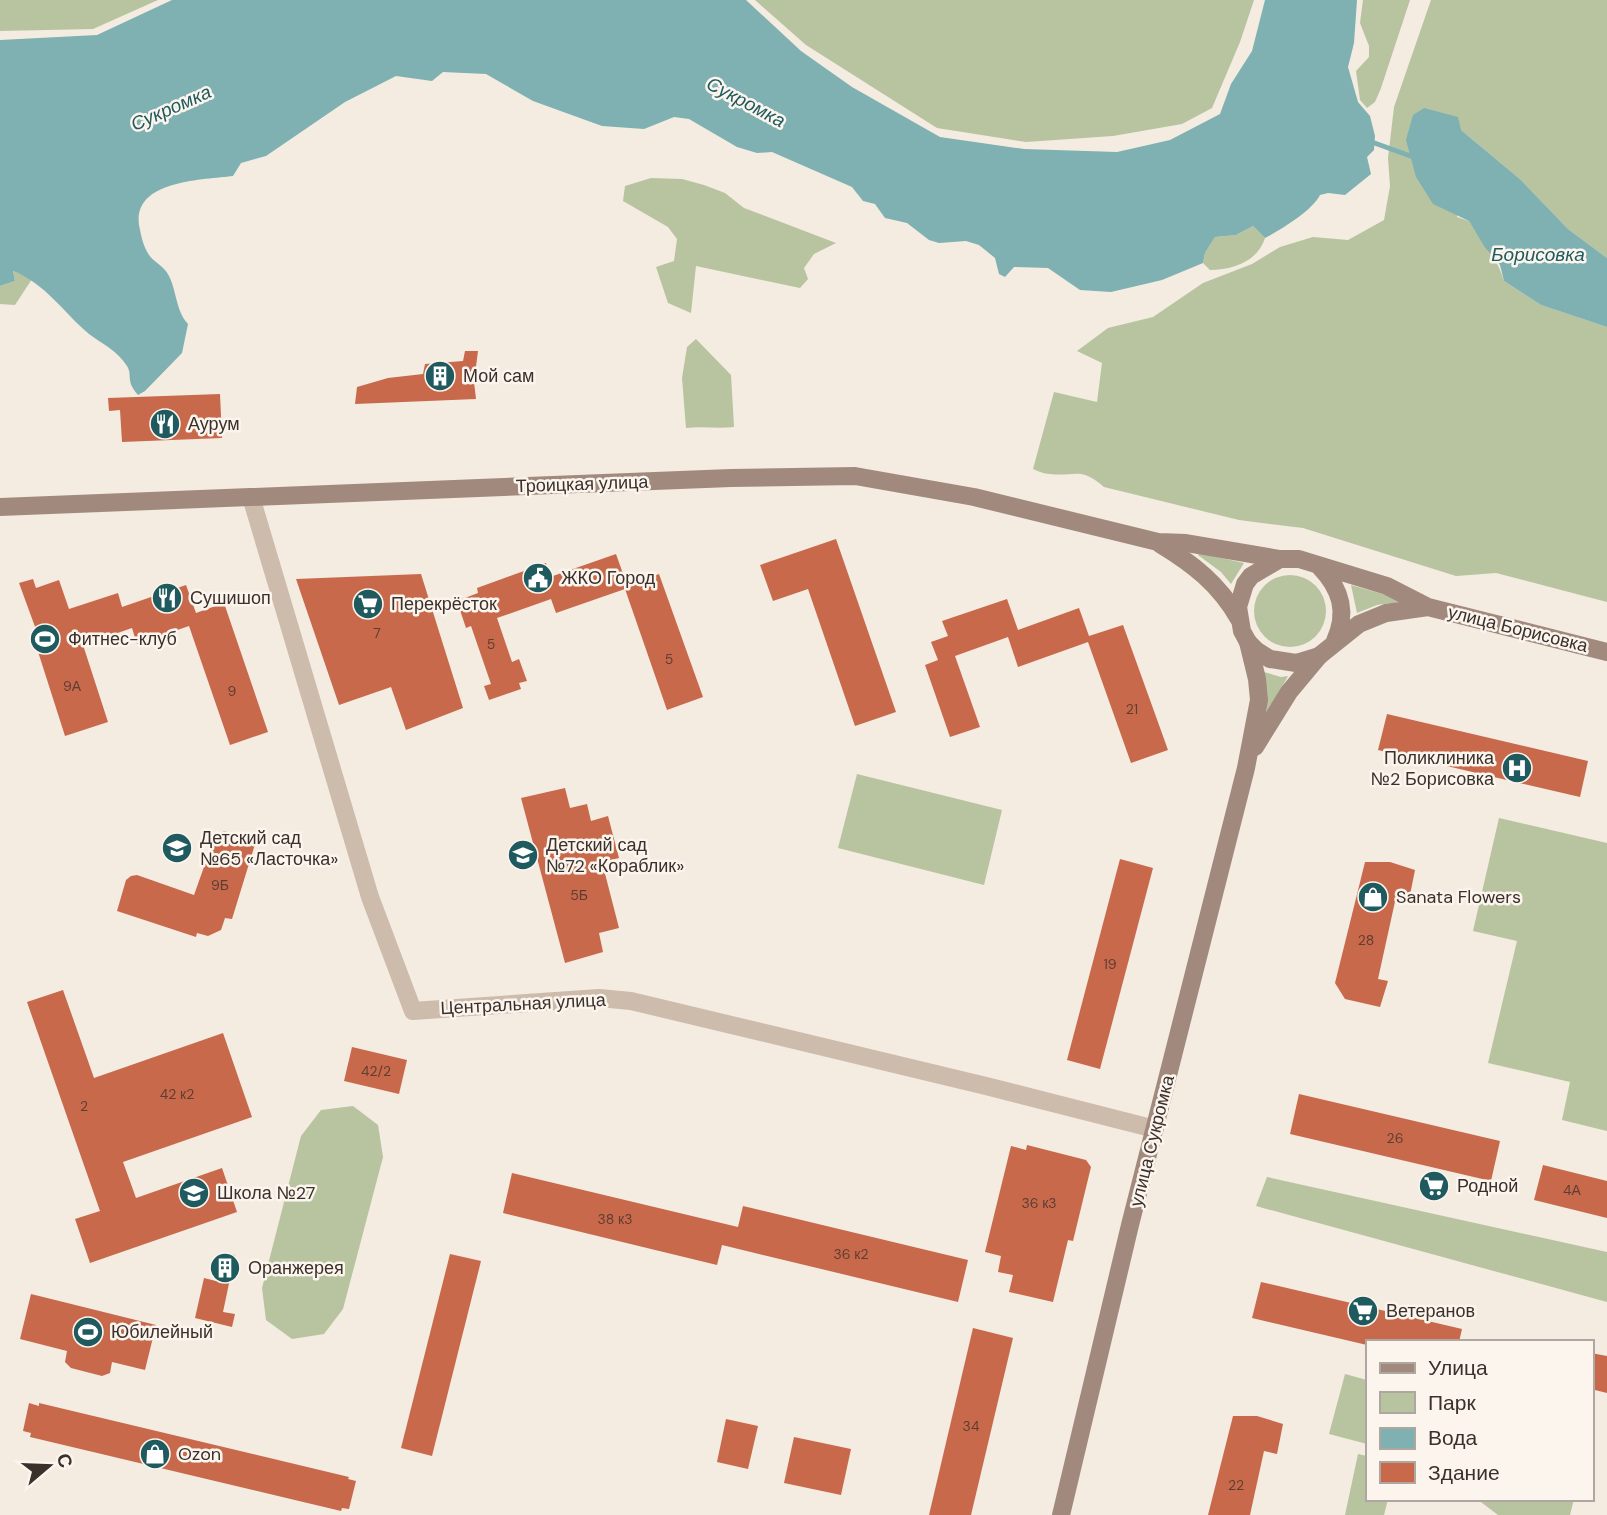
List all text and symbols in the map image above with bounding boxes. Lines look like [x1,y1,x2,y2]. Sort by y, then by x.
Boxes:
water label: Сукромка [702,71,790,133]
water label: Сукромка [127,79,215,137]
water label: Борисовка [1491,242,1585,267]
building icon: Мой сам [423,359,457,393]
place label: Мой сам [463,364,534,388]
restaurant icon: Аурум [148,407,182,441]
place label: Аурум [188,412,240,436]
street label: Троицкая улица [515,470,650,498]
public building icon: ЖКО Город [521,561,555,595]
place label: ЖКО Город [561,566,656,590]
restaurant icon: Сушишоп [150,581,184,615]
place label: Сушишоп [190,586,271,610]
supermarket icon: Перекрёсток [351,587,385,621]
place label: Перекрёсток [391,592,497,616]
street label: улица Борисовка [1446,600,1591,658]
sports icon: Фитнес-клуб [28,622,62,656]
house number: 7 [373,624,381,642]
place label: Фитнес-клуб [68,627,177,651]
house number: 5 [487,635,495,653]
house number: 5 [665,650,673,668]
house number: 9А [63,677,82,695]
house number: 9 [228,682,237,700]
house number: 21 [1126,700,1138,718]
place label: Поликлиника №2 Борисовка [1371,746,1495,791]
hospital icon: Поликлиника №2 Борисовка [1500,751,1534,785]
place label: Детский сад №65 «Ласточка» [200,826,338,871]
school or university icon: Детский сад №65 «Ласточка» [160,831,194,865]
place label: Детский сад №72 «Кораблик» [546,833,684,878]
school or university icon: Детский сад №72 «Кораблик» [506,838,540,872]
house number: 9Б [211,876,229,894]
shop icon: Sanata Flowers [1356,880,1390,914]
place label: Sanata Flowers [1396,885,1521,909]
house number: 5Б [570,886,588,904]
house number: 28 [1358,931,1374,949]
house number: 19 [1103,955,1117,973]
street label: Центральная улица [440,988,607,1020]
house number: 42/2 [361,1062,391,1080]
street label: улица Сукромка [1124,1072,1180,1209]
house number: 42 к2 [160,1085,194,1103]
house number: 2 [80,1097,88,1115]
house number: 26 [1387,1129,1403,1147]
supermarket icon: Родной [1417,1169,1451,1203]
place label: Родной [1457,1174,1518,1198]
school or university icon: Школа №27 [177,1176,211,1210]
place label: Школа №27 [217,1181,315,1205]
house number: 4А [1563,1181,1582,1199]
house number: 36 к3 [1021,1194,1057,1212]
house number: 38 к3 [598,1210,632,1228]
house number: 36 к2 [834,1245,868,1263]
building icon: Оранжерея [208,1251,242,1285]
place label: Оранжерея [248,1256,344,1280]
supermarket icon: Ветеранов [1346,1294,1380,1328]
place label: Ветеранов [1386,1299,1475,1323]
sports icon: Юбилейный [71,1315,105,1349]
place label: Юбилейный [111,1320,213,1344]
legend [1366,1340,1593,1501]
text: Улица [1428,1354,1488,1382]
text: Парк [1428,1389,1476,1417]
house number: 34 [963,1417,980,1435]
text: Вода [1428,1424,1477,1452]
north arrow [14,1431,84,1501]
shop icon: Ozon [138,1437,172,1471]
place label: Ozon [178,1442,221,1466]
text: С [51,1450,79,1471]
text: Здание [1428,1459,1500,1487]
house number: 22 [1228,1476,1244,1494]

